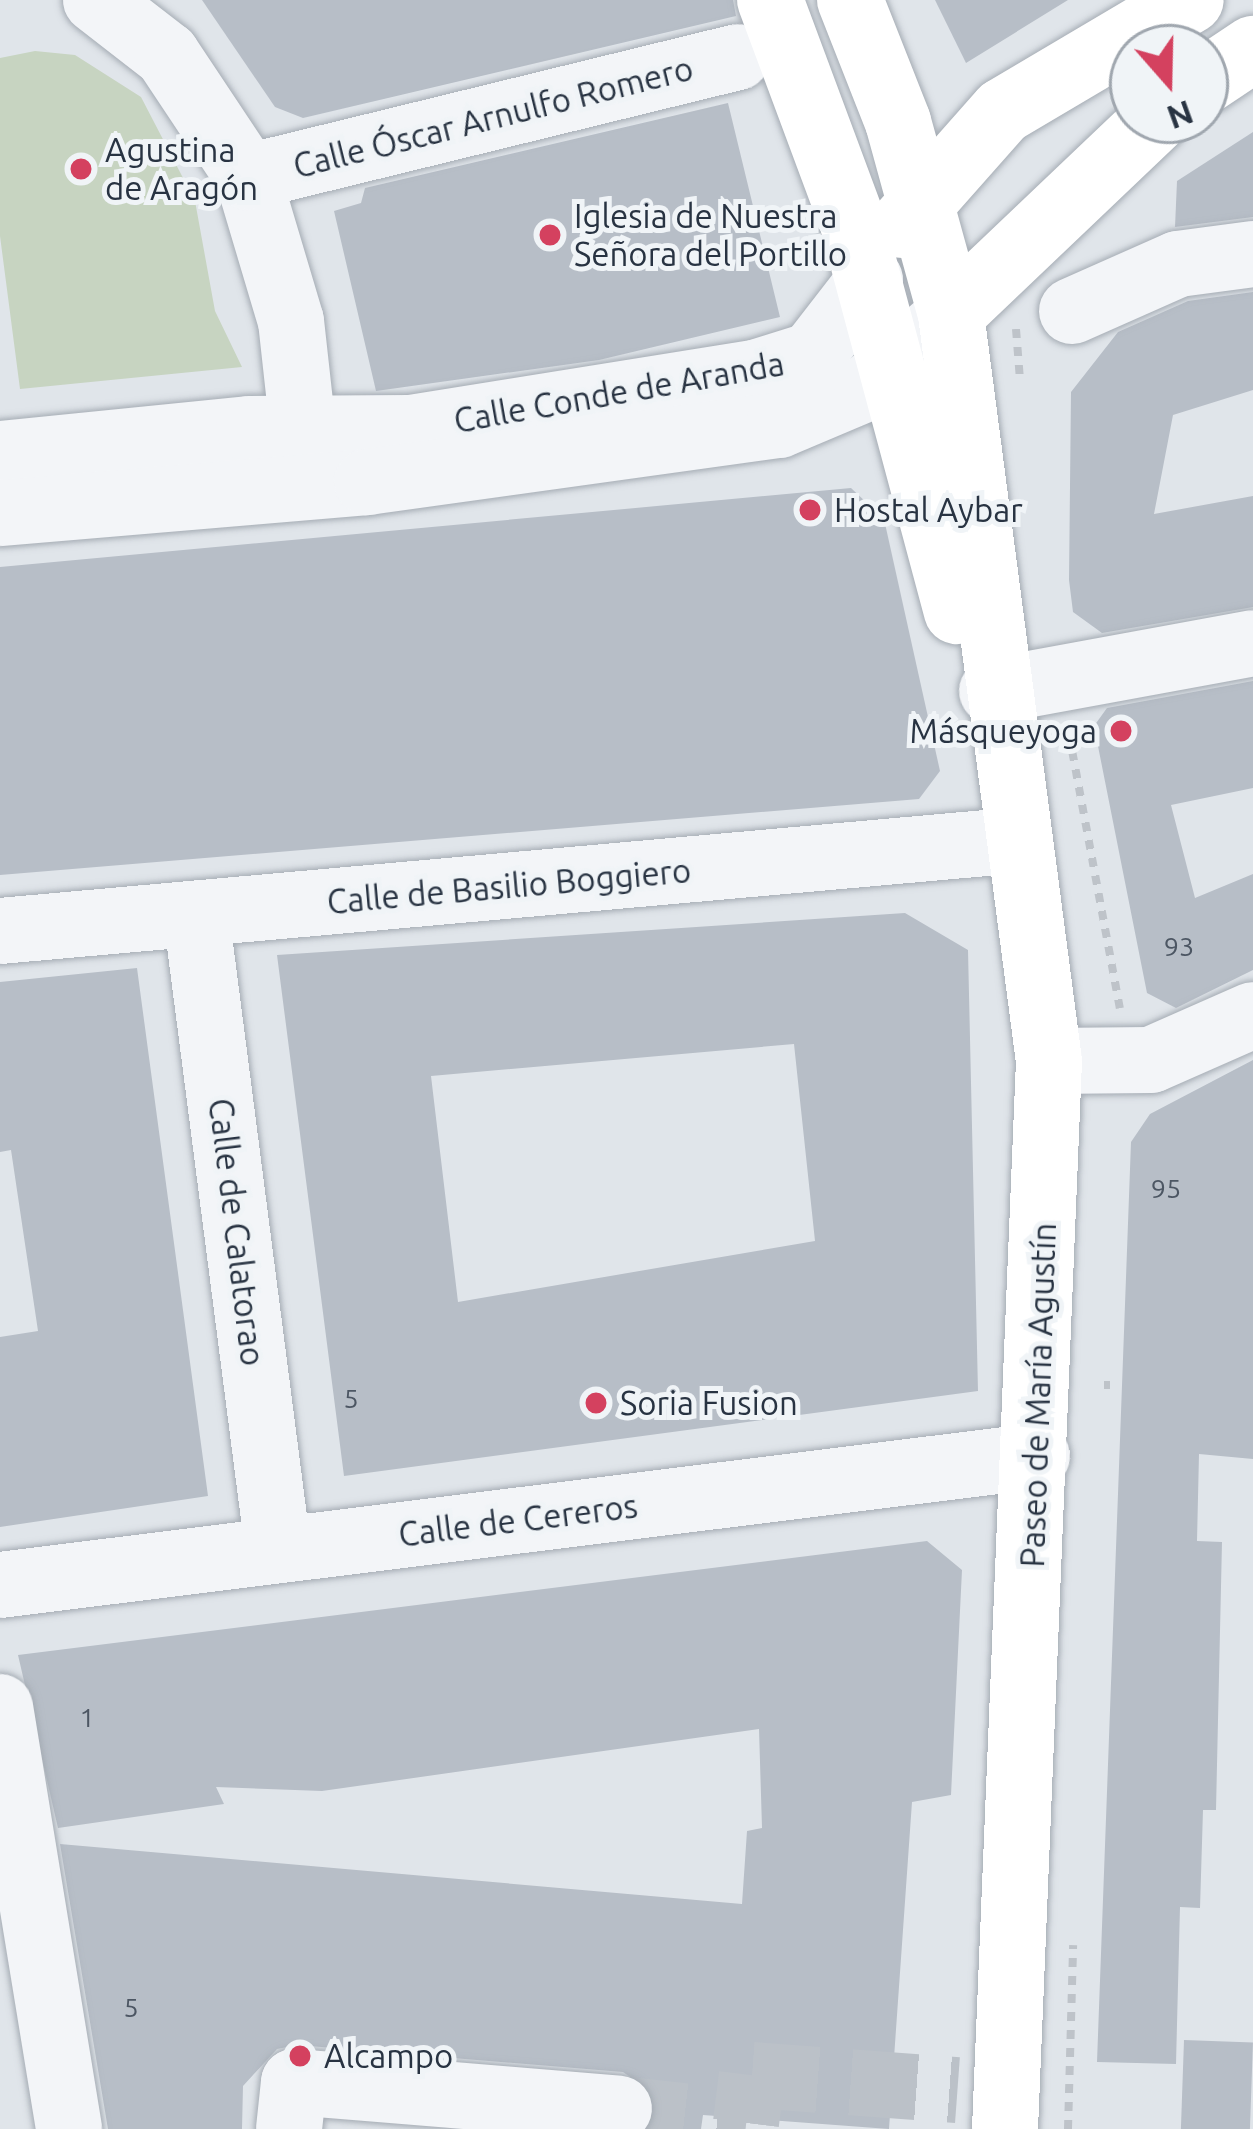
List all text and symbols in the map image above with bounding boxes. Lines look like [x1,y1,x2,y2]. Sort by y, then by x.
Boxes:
north arrow [1109,24,1229,144]
street label: Calle Óscar Arnulfo Romero [289,48,697,186]
text: N [1163,94,1198,137]
place label: Agustina de Aragón [105,130,258,208]
marker: Agustina de Aragón [68,156,94,182]
place label: Iglesia de Nuestra Señora del Portillo [574,196,847,274]
marker: Iglesia de Nuestra Señora del Portillo [537,222,563,248]
street label: Calle Conde de Aranda [451,343,787,441]
place label: Hostal Aybar [834,490,1023,530]
marker: Hostal Aybar [797,497,823,523]
place label: Másqueyoga [910,711,1097,751]
marker: Másqueyoga [1108,718,1134,744]
street label: Calle de Basilio Boggiero [325,850,693,922]
house number: 93 [1164,931,1194,963]
street label: Calle de Calatorao [201,1096,273,1368]
house number: 95 [1151,1173,1181,1205]
street label: Paseo de María Agustín [1012,1222,1064,1568]
house number: 5 [343,1383,359,1415]
place label: Soria Fusion [620,1383,798,1423]
marker: Soria Fusion [583,1390,609,1416]
street label: Calle de Cereros [396,1486,640,1554]
house number: 1 [79,1702,95,1734]
house number: 5 [123,1992,139,2024]
place label: Alcampo [324,2036,453,2076]
marker: Alcampo [287,2043,313,2069]

